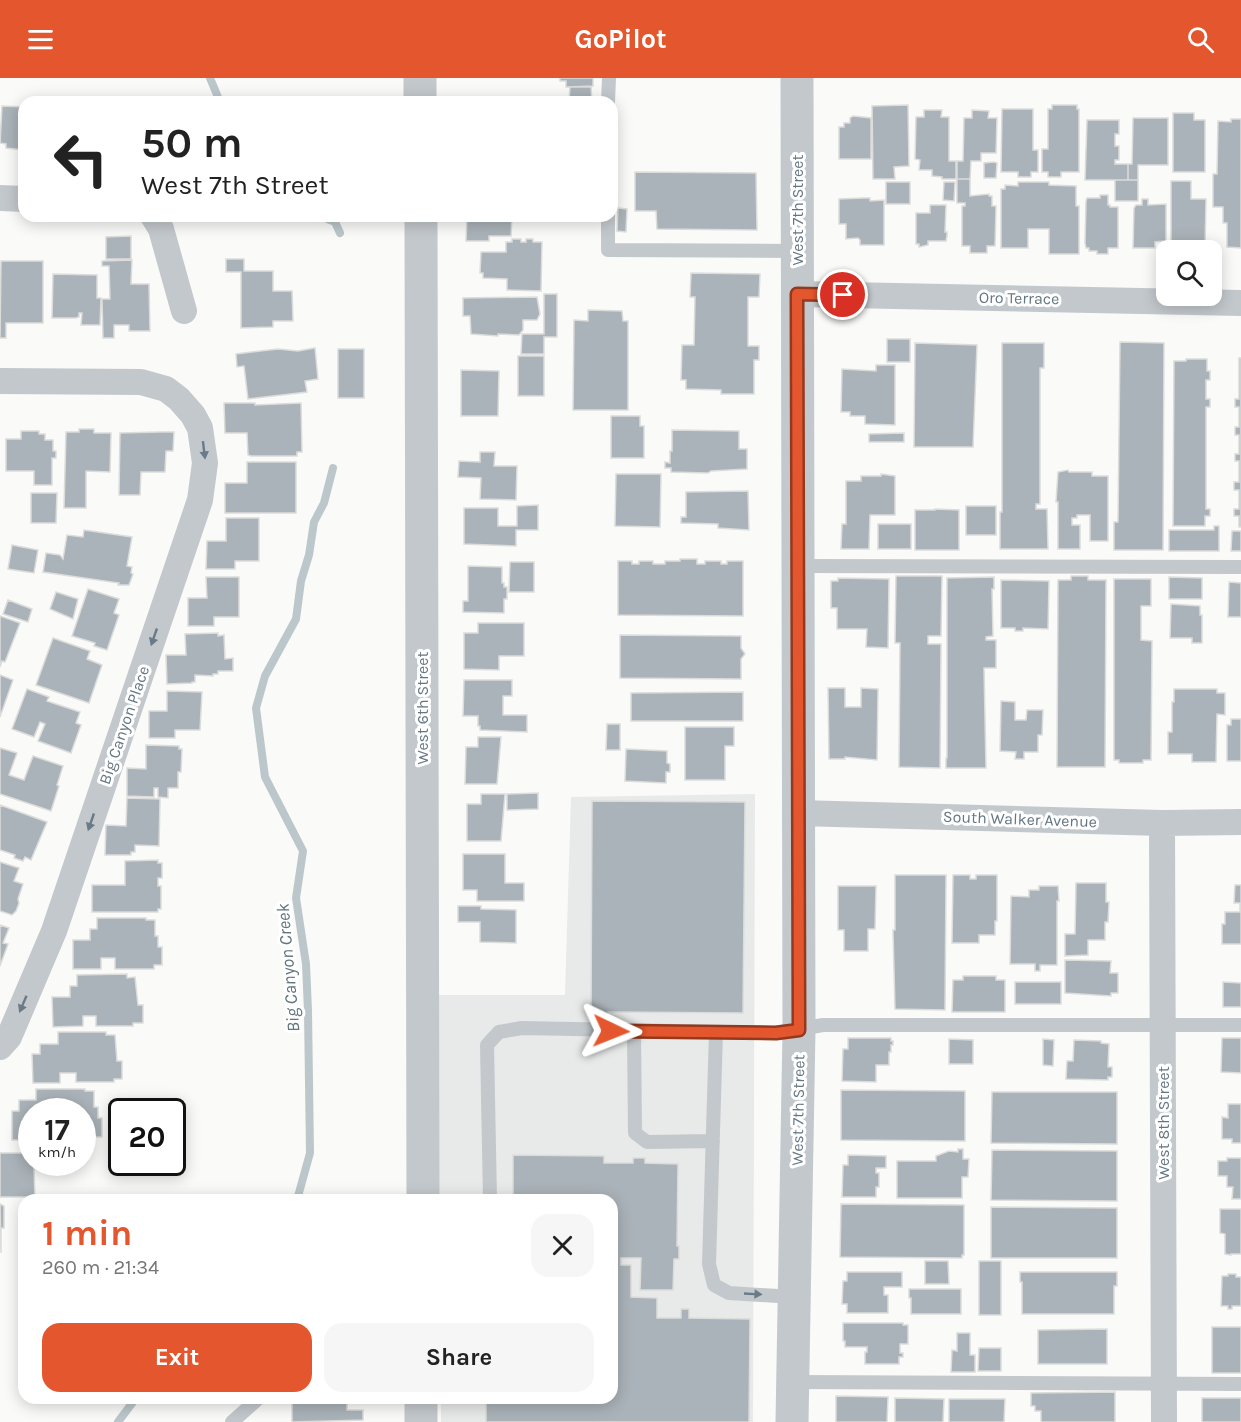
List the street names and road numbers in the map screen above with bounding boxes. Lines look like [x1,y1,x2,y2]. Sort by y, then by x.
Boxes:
street label: West 7th Street [788,154,807,266]
street label: Oro Terrace [979,288,1059,308]
street label: West 6th Street [413,652,432,764]
street label: Big Canyon Place [95,663,153,787]
street label: South Walker Avenue [943,807,1097,831]
street label: West 7th Street [788,1054,808,1166]
street label: West 8th Street [1154,1066,1173,1180]

